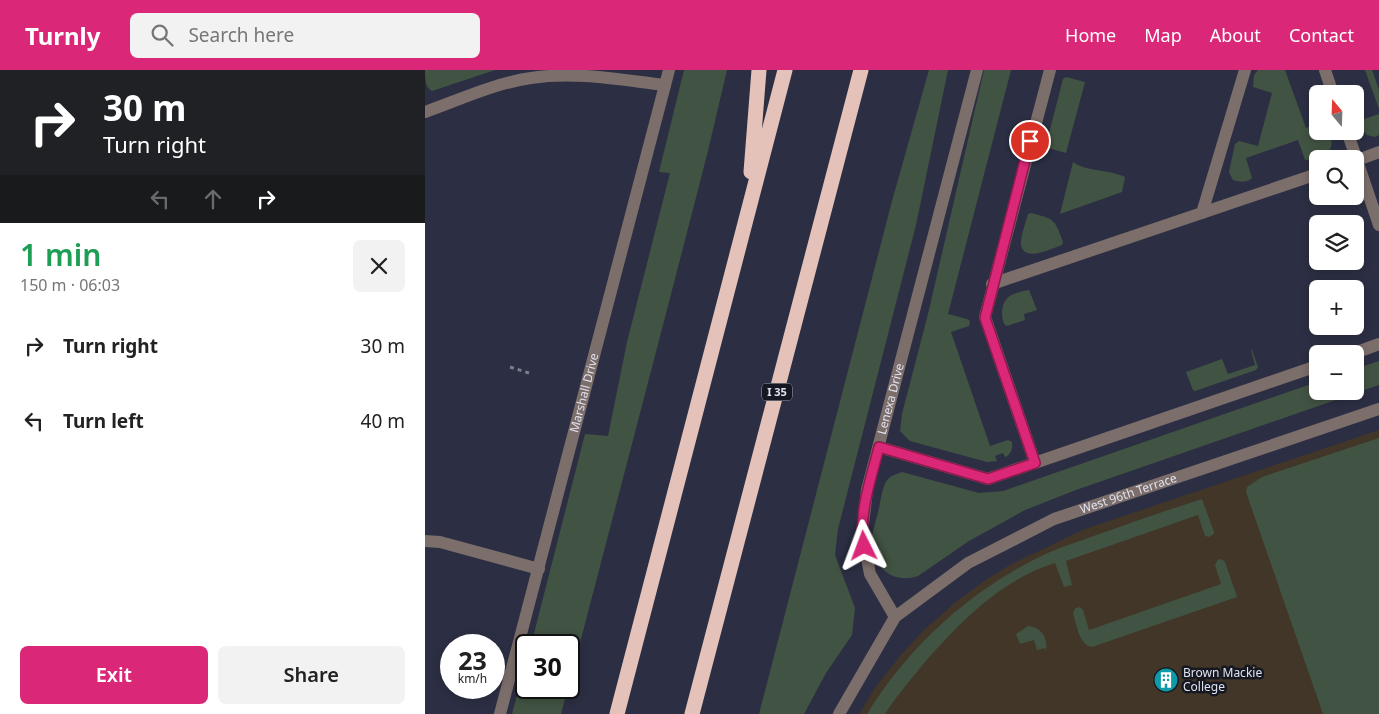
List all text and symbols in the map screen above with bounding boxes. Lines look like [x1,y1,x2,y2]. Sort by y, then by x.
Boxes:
search box [130,13,480,58]
text: Turnly [25,19,100,52]
icon: search [148,21,176,49]
text: Search here [188,22,294,48]
text: Home [1065,23,1116,47]
text: Map [1144,23,1182,47]
text: About [1210,23,1261,47]
text: Contact [1289,23,1354,47]
text: 30 m [103,84,186,131]
north arrow [1309,85,1364,140]
map controls [1309,85,1364,400]
icon: right [20,90,85,155]
pin [1009,120,1051,162]
icon: arrive [1016,127,1044,155]
text: Turn right [103,129,206,159]
button: search [1309,150,1364,205]
icon: left [146,185,174,213]
icon: ahead [199,185,227,213]
icon: right [252,185,280,213]
button: layers [1309,215,1364,270]
text: 1 min [20,234,101,275]
button: close [353,240,405,292]
text: 150 m · 06:03 [20,274,120,296]
button: + [1309,280,1364,335]
icon: right [20,332,48,360]
text: Turn right [63,333,158,359]
text: 30 m [361,333,405,359]
button: − [1309,345,1364,400]
street label: Marshall Drive [565,351,602,434]
street label: Lenexa Drive [873,361,908,436]
road number: I 35 [762,384,792,401]
icon: left [20,407,48,435]
text: Turn left [63,408,144,434]
text: 40 m [361,408,405,434]
street label: West 96th Terrace [1078,469,1179,518]
position arrow [837,519,889,571]
speed limit sign: 30 [515,634,580,699]
text: 23 [458,643,487,677]
button: Exit [20,646,208,704]
button: Share [218,646,405,704]
place label: Brown Mackie College [1183,664,1262,695]
building icon: Brown Mackie College [1153,667,1179,693]
text: km/h [458,670,487,687]

